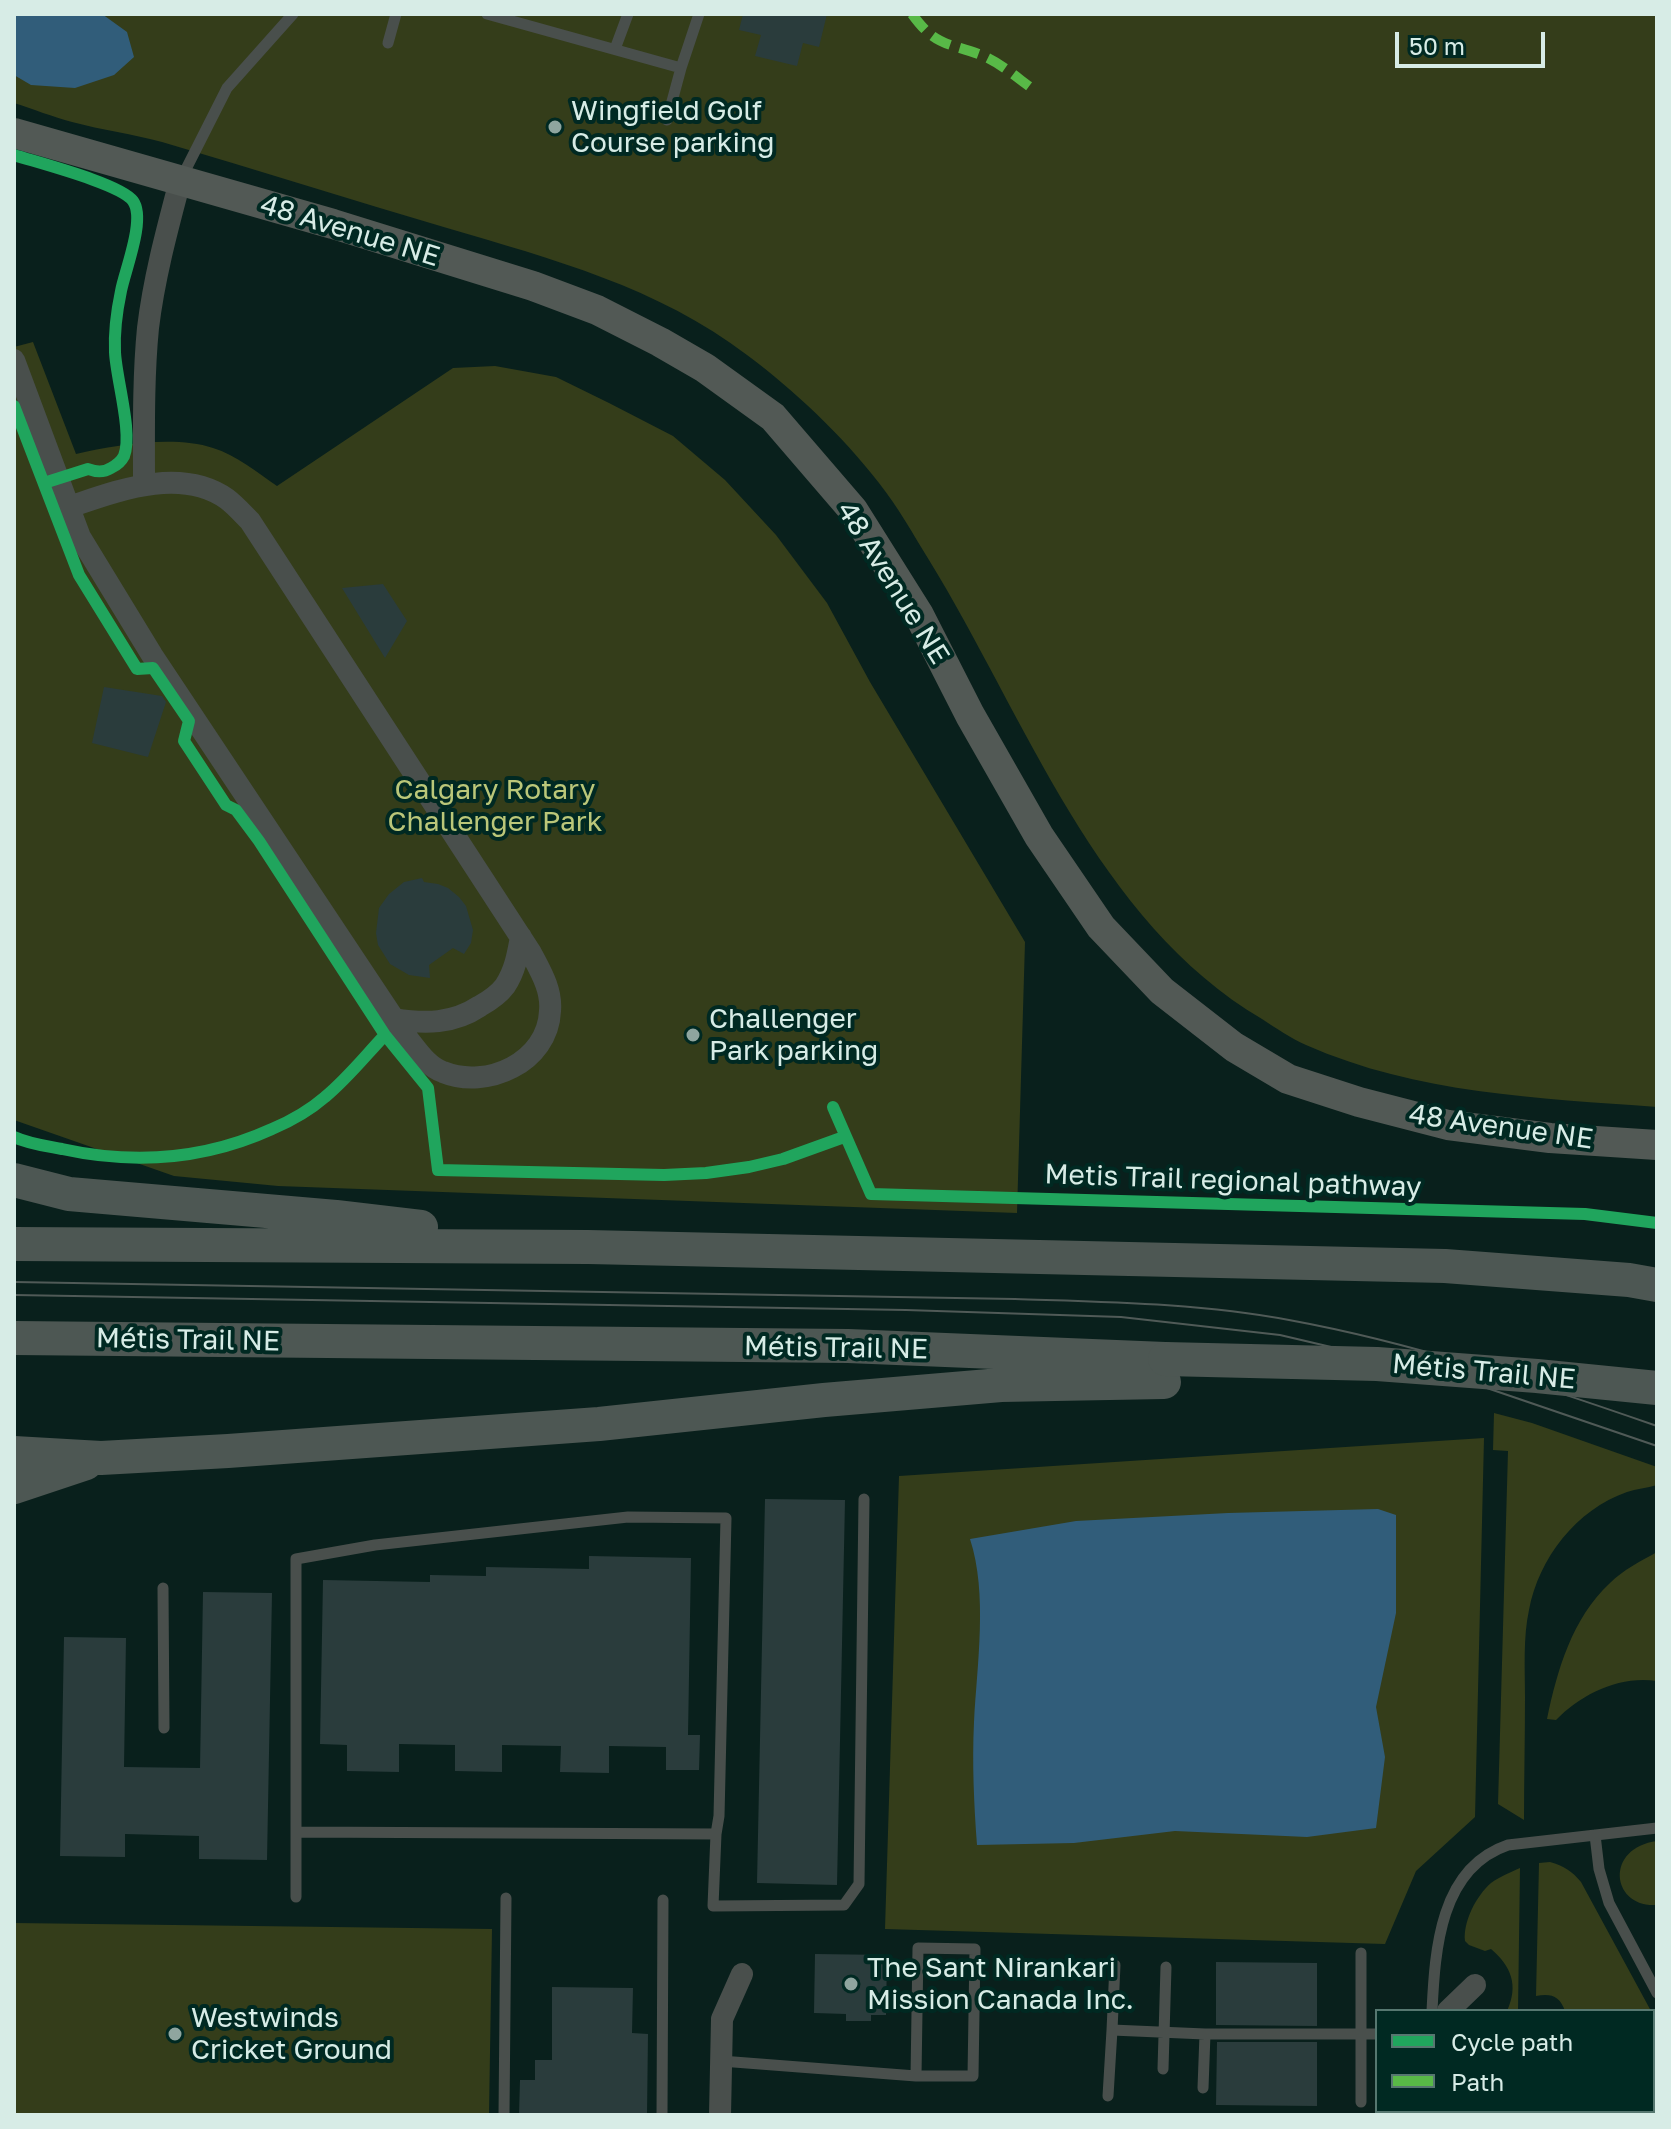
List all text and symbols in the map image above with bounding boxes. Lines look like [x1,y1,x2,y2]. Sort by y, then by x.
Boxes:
scale bar [1399,16,1549,66]
text: 50 m [1409,31,1465,60]
place label: Wingfield Golf Course parking [571,94,775,160]
marker: Wingfield Golf Course parking [546,118,564,136]
street label: 48 Avenue NE [256,188,444,274]
street label: 48 Avenue NE [830,496,956,670]
park label: Calgary Rotary Challenger Park [387,773,603,839]
place label: Challenger Park parking [709,1002,878,1068]
marker: Challenger Park parking [684,1026,702,1044]
street label: 48 Avenue NE [1407,1097,1595,1157]
street label: Metis Trail regional pathway [1044,1158,1422,1204]
street label: Métis Trail NE [96,1322,280,1358]
street label: Métis Trail NE [744,1330,928,1366]
street label: Métis Trail NE [1391,1347,1577,1397]
place label: The Sant Nirankari Mission Canada Inc. [867,1951,1134,2017]
marker: The Sant Nirankari Mission Canada Inc. [842,1975,860,1993]
place label: Westwinds Cricket Ground [191,2001,392,2067]
legend [1375,2009,1655,2113]
marker: Westwinds Cricket Ground [166,2025,184,2043]
text: Cycle path [1451,2027,1573,2056]
text: Path [1451,2067,1504,2096]

